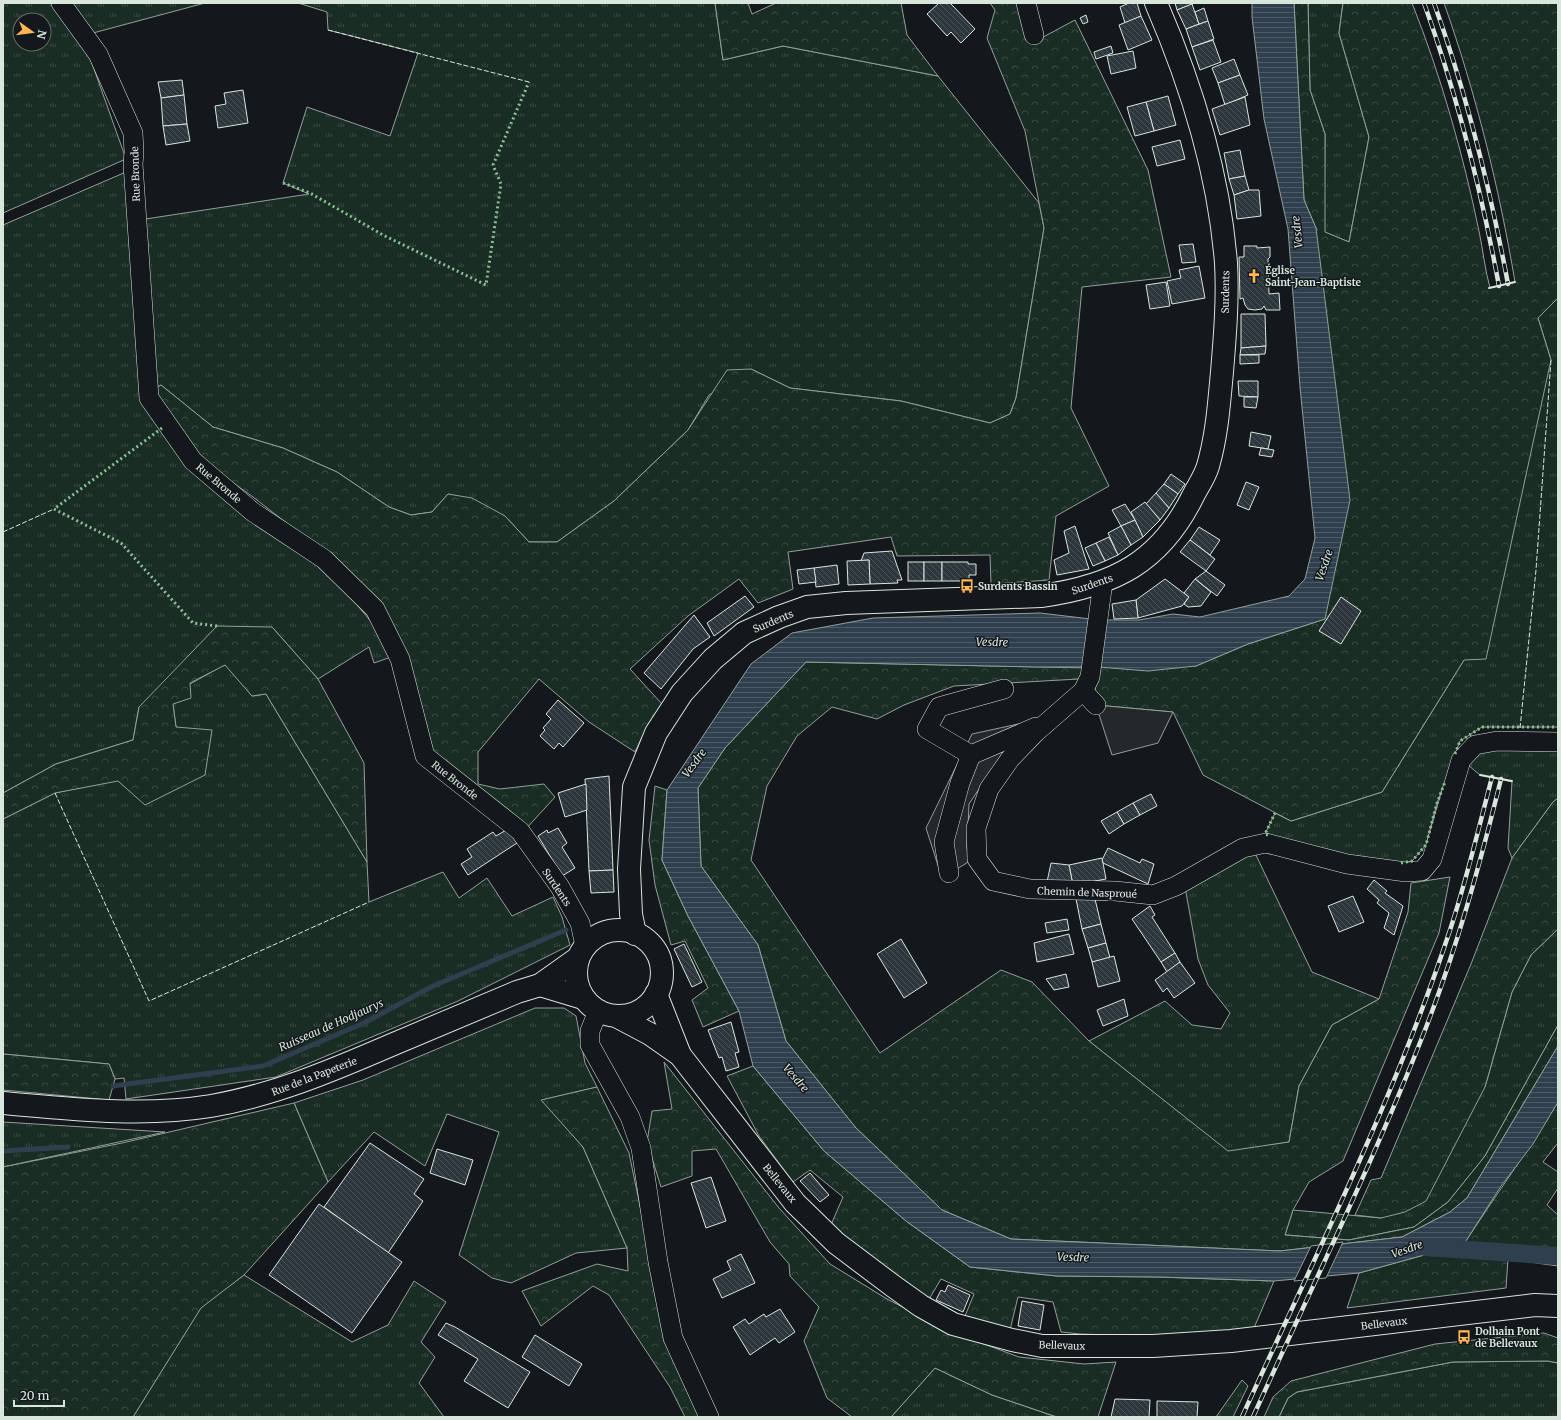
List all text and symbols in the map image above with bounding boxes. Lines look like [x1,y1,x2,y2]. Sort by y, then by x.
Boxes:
north arrow [12,12,52,52]
text: N [34,29,50,41]
street label: Rue Bronde [128,146,143,202]
water label: Vesdre [1288,215,1306,249]
place label: Église Saint-Jean-Baptiste [1265,263,1362,289]
church icon: Église Saint-Jean-Baptiste [1246,268,1262,284]
street label: Surdents [1219,270,1232,314]
street label: Rue Bronde [193,461,244,506]
water label: Vesdre [1312,547,1336,583]
street label: Surdents [1070,571,1115,598]
bus stop icon: Surdents Bassin [959,578,975,594]
place label: Surdents Bassin [978,580,1058,593]
street label: Surdents [751,607,796,636]
water label: Vesdre [976,635,1009,649]
water label: Vesdre [679,745,709,780]
street label: Rue Bronde [429,758,480,803]
street label: Surdents [539,866,574,909]
street label: Chemin de Nasproué [1037,884,1137,901]
water label: Ruisseau de Hodjaurys [277,995,386,1054]
street label: Rue de la Papeterie [270,1054,359,1099]
water label: Vesdre [780,1061,812,1095]
street label: Bellevaux [760,1161,799,1206]
water label: Vesdre [1389,1237,1425,1261]
water label: Vesdre [1057,1249,1090,1265]
street label: Bellevaux [1360,1314,1408,1333]
place label: Dolhain Pont de Bellevaux [1475,1325,1540,1350]
bus stop icon: Dolhain Pont de Bellevaux [1456,1329,1472,1345]
street label: Bellevaux [1038,1338,1086,1353]
scale bar [14,1382,64,1408]
text: 20 m [20,1388,49,1403]

